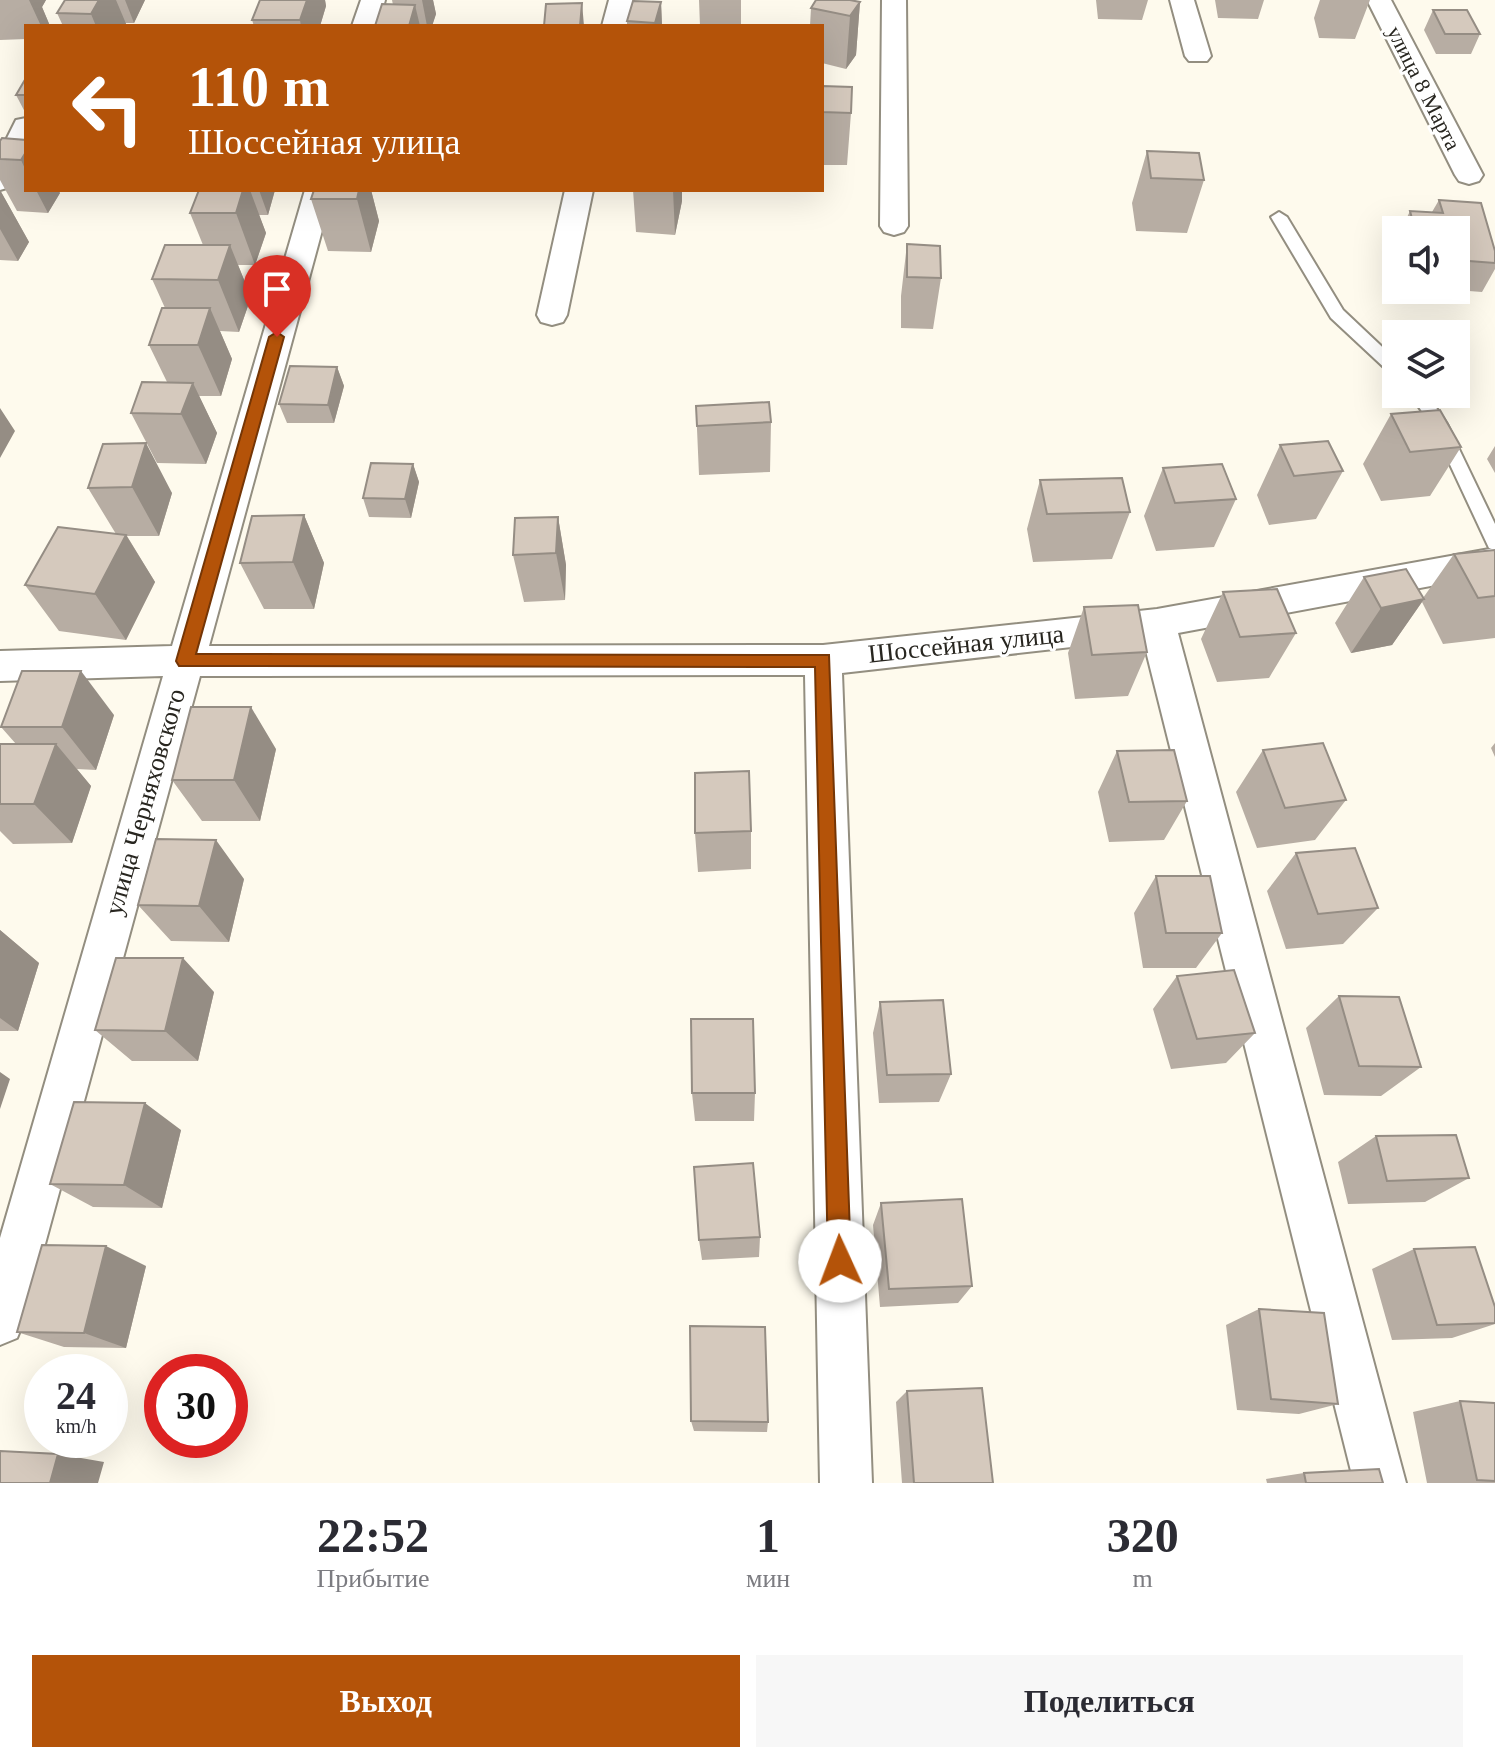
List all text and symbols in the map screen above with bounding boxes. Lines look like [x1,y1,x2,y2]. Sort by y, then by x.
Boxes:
street label: улица 8 Марта [1382,22,1466,154]
icon: left [56,56,160,160]
text: 110 m [188,56,330,118]
text: Шоссейная улица [188,122,461,162]
map controls [1382,216,1470,408]
button: sound [1382,216,1470,304]
pin [243,255,311,337]
icon: arrive [255,267,299,311]
button: layers [1382,320,1470,408]
street label: Шоссейная улица [867,619,1066,669]
street label: улица Черняховского [99,686,191,918]
position arrow [798,1219,882,1303]
speed limit sign: 30 [144,1354,248,1458]
text: 24 [56,1373,96,1418]
text: km/h [55,1415,97,1437]
text: 22:52 [317,1509,429,1562]
text: 1 [756,1509,780,1562]
text: 320 [1107,1509,1179,1562]
text: Прибытие [316,1564,430,1593]
text: мин [746,1564,790,1593]
text: m [1133,1564,1153,1593]
button: Выход [32,1655,740,1747]
button: Поделиться [756,1655,1463,1747]

